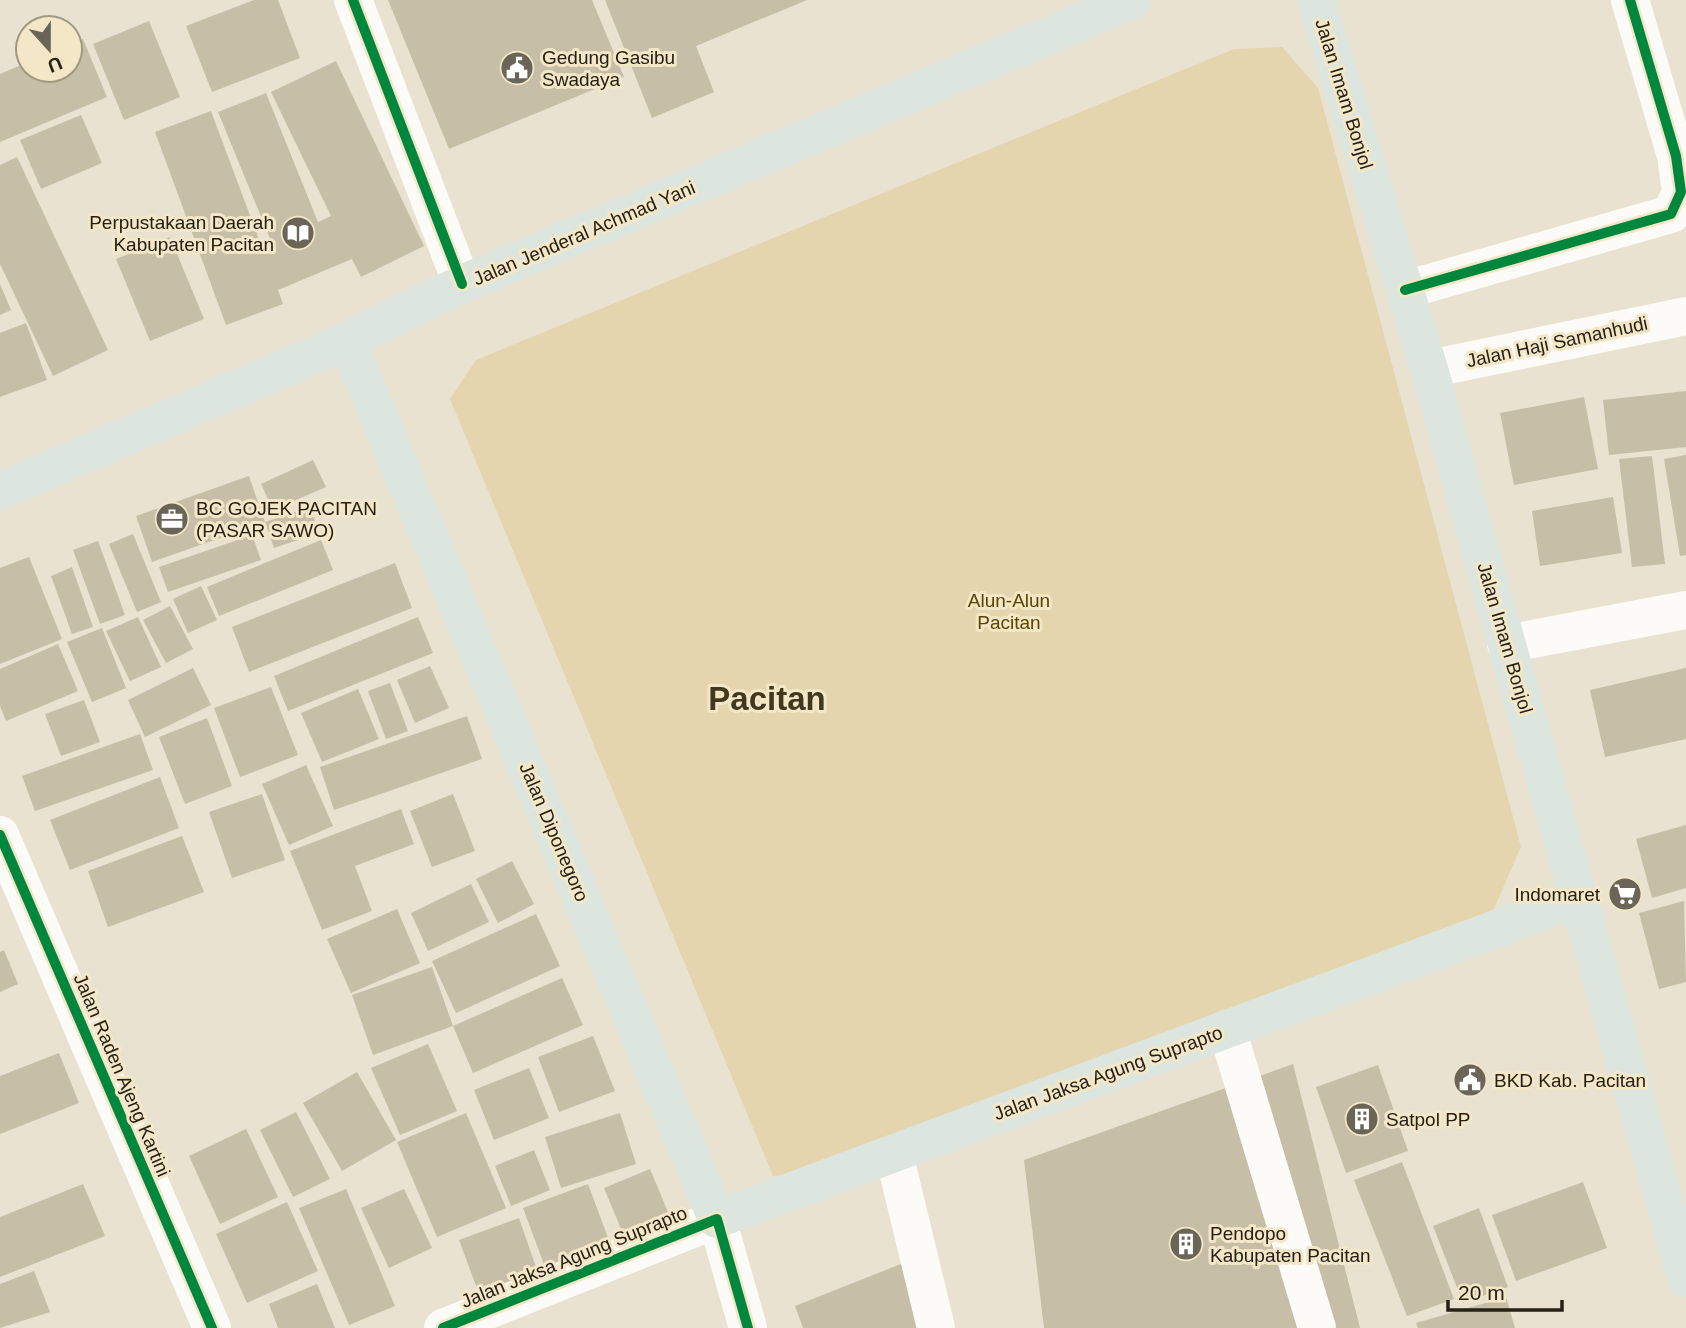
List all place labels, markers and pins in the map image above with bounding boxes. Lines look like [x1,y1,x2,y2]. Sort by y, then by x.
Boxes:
place label: Gedung Gasibu Swadaya [542,47,675,90]
public building icon: Gedung Gasibu Swadaya [498,49,536,87]
place label: Perpustakaan Daerah Kabupaten Pacitan [89,212,274,255]
library icon: Perpustakaan Daerah Kabupaten Pacitan [279,214,317,252]
place label: BC GOJEK PACITAN (PASAR SAWO) [196,498,377,541]
office icon: BC GOJEK PACITAN (PASAR SAWO) [153,500,191,538]
supermarket icon: Indomaret [1606,875,1644,913]
place label: Indomaret [1514,884,1601,905]
public building icon: BKD Kab. Pacitan [1451,1061,1489,1099]
place label: BKD Kab. Pacitan [1494,1070,1646,1091]
building icon: Satpol PP [1343,1100,1381,1138]
place label: Satpol PP [1386,1109,1471,1130]
place label: Pendopo Kabupaten Pacitan [1210,1223,1371,1266]
building icon: Pendopo Kabupaten Pacitan [1167,1225,1205,1263]

